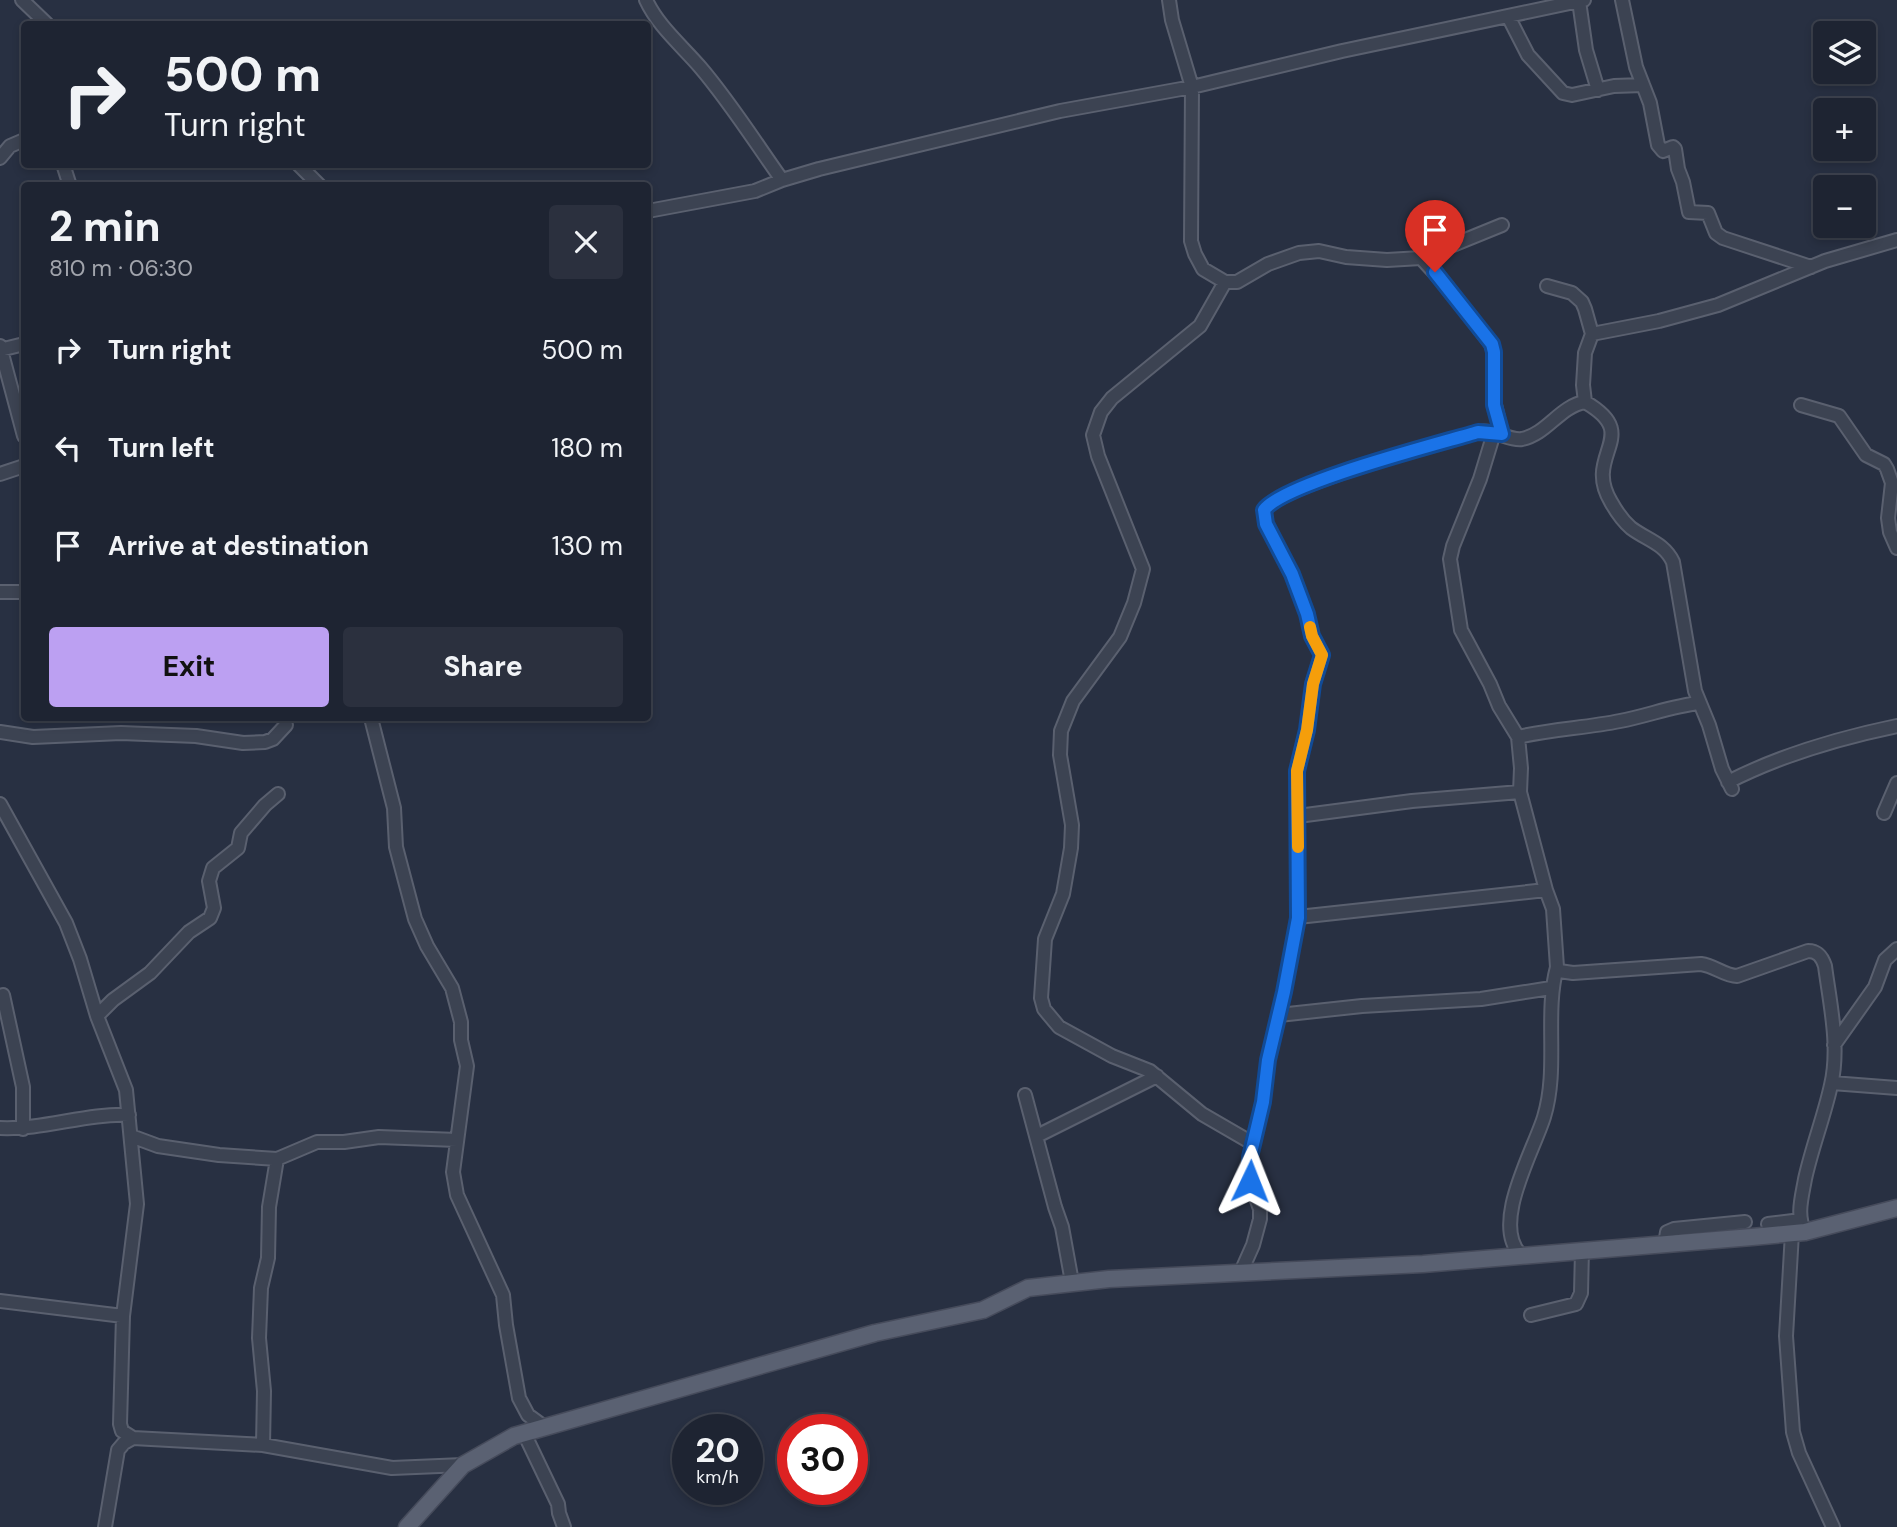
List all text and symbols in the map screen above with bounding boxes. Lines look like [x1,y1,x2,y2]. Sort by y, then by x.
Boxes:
map controls [1813,21,1876,238]
button: layers [1813,21,1876,84]
text: 500 m [164,42,321,106]
icon: right [49,49,140,140]
button: + [1813,98,1876,161]
text: Turn right [164,104,306,146]
button: − [1813,175,1876,238]
text: 2 min [49,199,160,254]
pin [1405,200,1465,272]
button: close [549,205,623,279]
icon: arrive [1416,211,1454,249]
text: 810 m · 06:30 [49,253,193,283]
icon: right [49,331,87,369]
text: Turn right [108,333,232,367]
text: 500 m [541,333,623,367]
icon: left [49,429,87,467]
text: Turn left [108,431,215,465]
text: 180 m [551,431,623,465]
icon: arrive [49,527,87,565]
text: Arrive at destination [108,529,369,563]
text: 130 m [552,529,623,563]
button: Exit [49,627,329,707]
button: Share [343,627,623,707]
position arrow [1213,1144,1287,1218]
speed limit sign: 30 [777,1414,868,1505]
text: 20 [695,1427,740,1473]
text: km/h [696,1465,739,1489]

